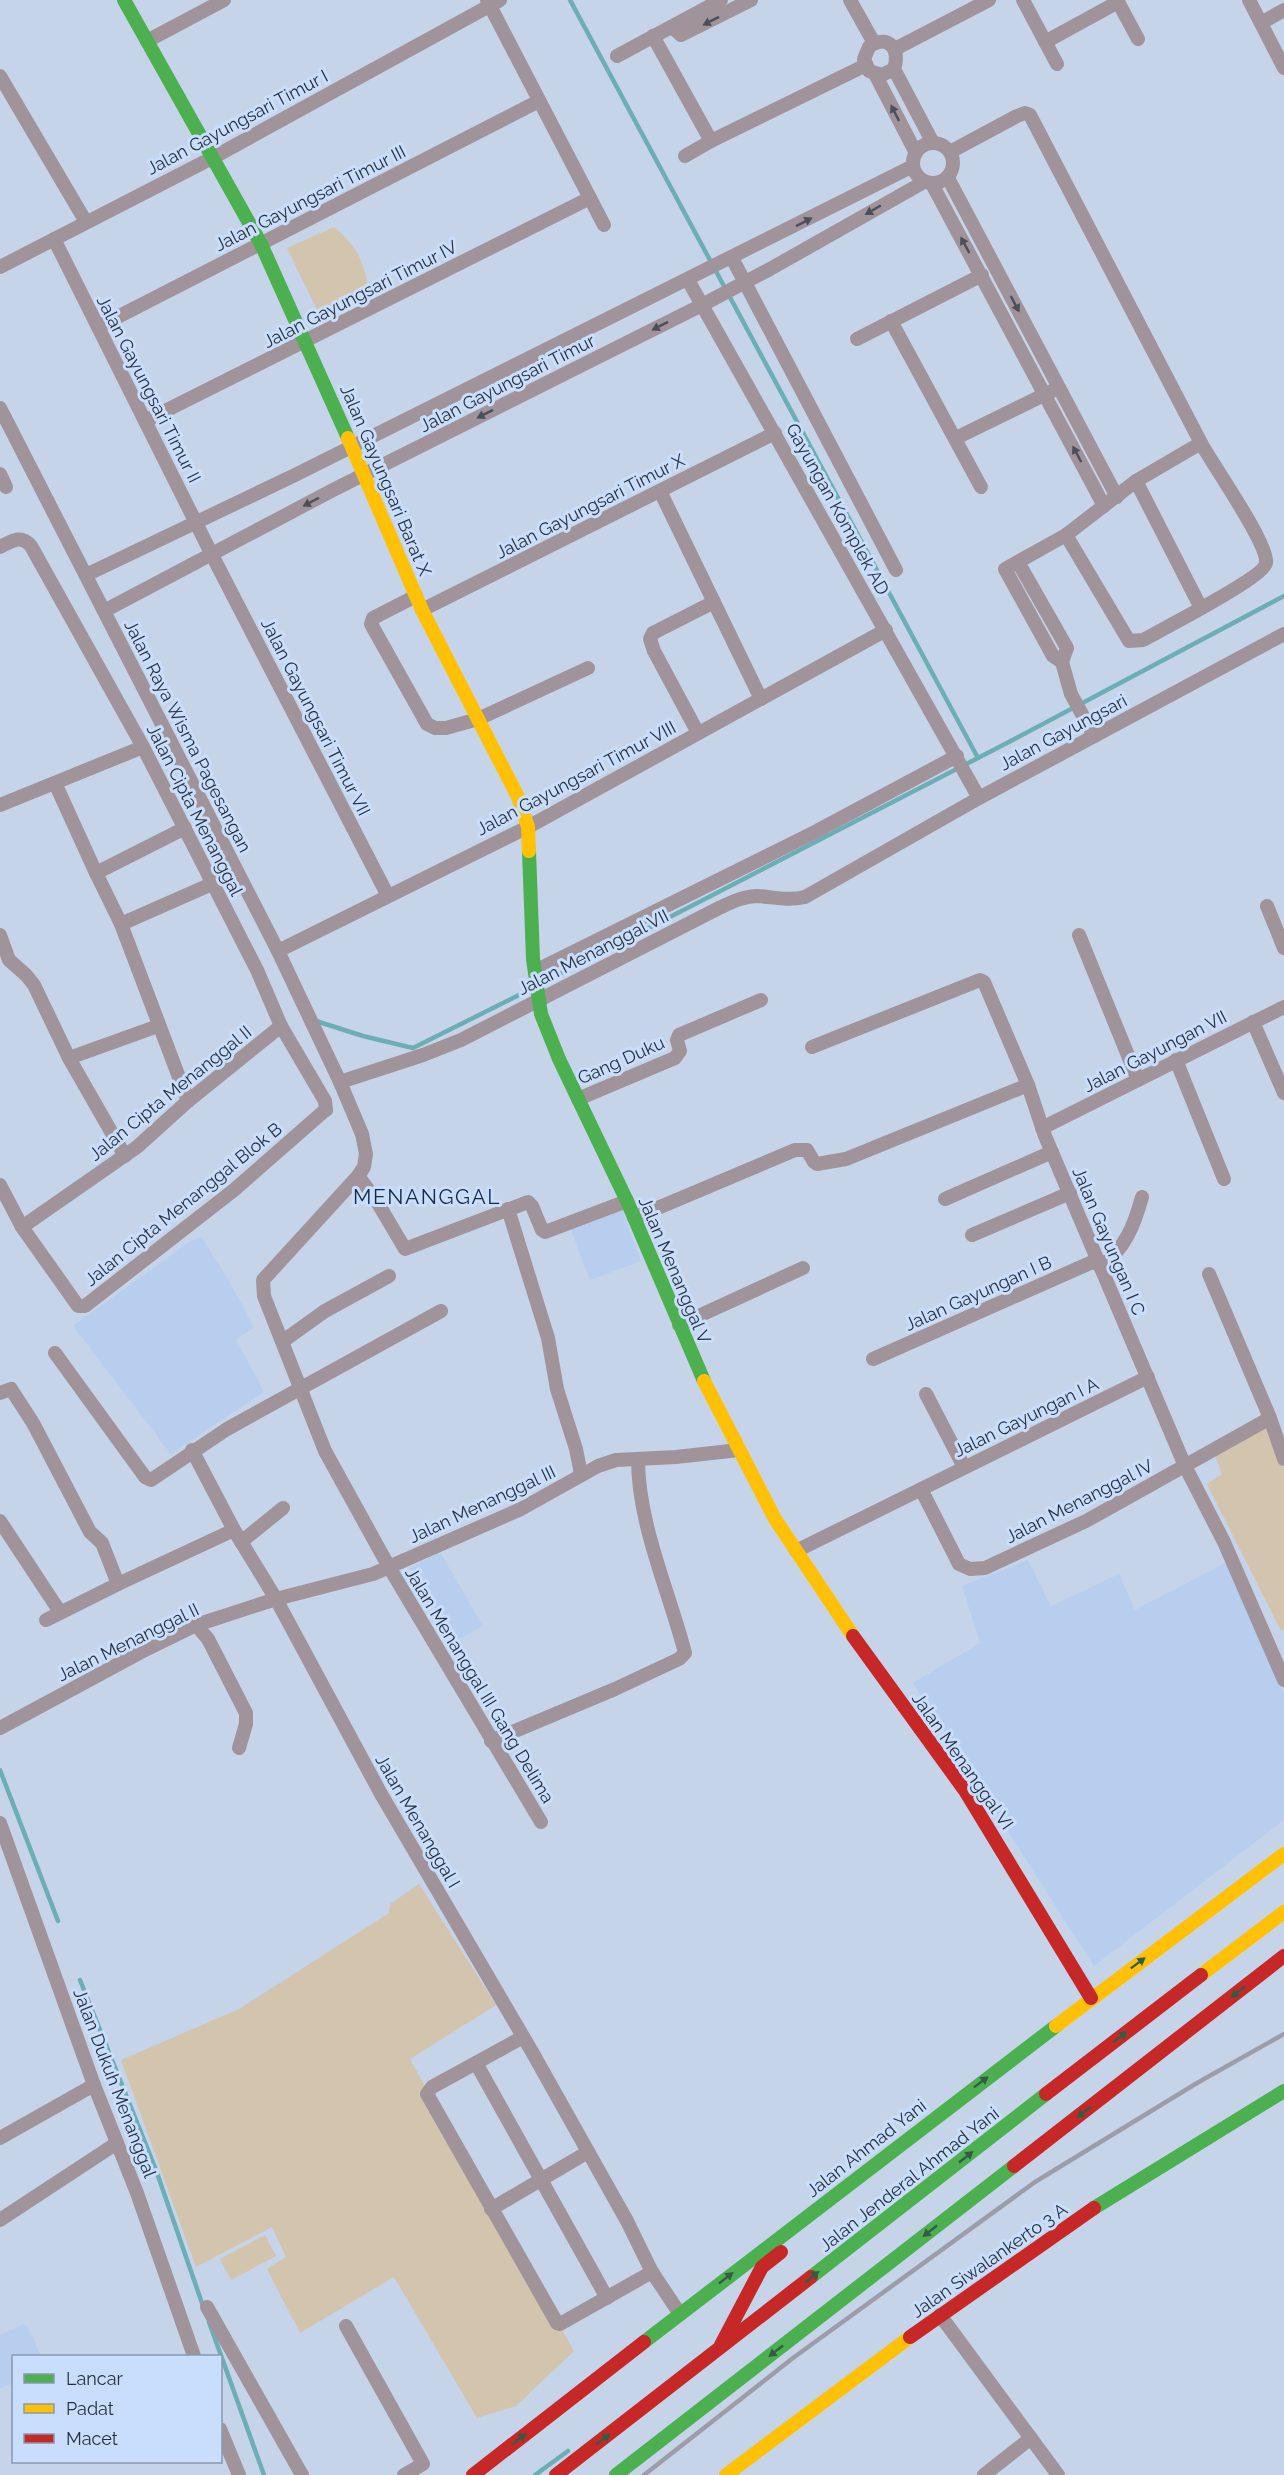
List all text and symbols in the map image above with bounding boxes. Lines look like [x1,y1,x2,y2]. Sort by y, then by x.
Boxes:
one-way arrow [702,16,719,26]
street label: Jalan Gayungsari Timur I [143,65,331,179]
one-way arrow [891,105,900,122]
street label: Jalan Gayungsari Timur III [211,141,409,255]
one-way arrow [865,205,881,216]
one-way arrow [795,217,812,227]
street label: Jalan Gayungsari Timur IV [260,236,460,352]
one-way arrow [960,236,970,253]
street label: Jalan Gayungsari Timur II [93,292,205,486]
one-way arrow [1010,295,1020,312]
one-way arrow [651,321,668,331]
street label: Jalan Gayungsari Timur [416,329,599,436]
street label: Jalan Gayungsari Barat X [336,381,436,579]
one-way arrow [477,409,494,418]
street label: Gayungan Komplek AD [782,420,894,599]
one-way arrow [1072,445,1082,462]
street label: Jalan Gayungsari Timur X [492,449,689,563]
one-way arrow [303,497,320,507]
street label: Jalan Gayungsari Timur VII [257,615,375,819]
street label: Jalan Raya Wisma Pagesangan [120,616,256,856]
street label: Jalan Gayungsari [996,690,1130,774]
street label: Jalan Gayungsari Timur VIII [473,716,679,840]
street label: Jalan Cipta Menanggal [143,721,247,899]
street label: Jalan Menanggal VII [514,905,672,999]
street label: Jalan Gayungan VII [1080,1006,1230,1096]
street label: Jalan Cipta Menanggal II [85,1021,255,1165]
street label: Gang Duku [574,1032,668,1088]
street label: Jalan Cipta Menanggal Blok B [80,1118,286,1290]
street label: Jalan Gayungan I C [1068,1164,1150,1318]
district label: MENANGGAL [353,1184,501,1209]
street label: Jalan Menanggal V [635,1193,715,1347]
street label: Jalan Gayungan I B [901,1251,1055,1335]
street label: Jalan Gayungan I A [950,1373,1102,1461]
street label: Jalan Menanggal IV [1002,1455,1156,1547]
street label: Jalan Menanggal III [405,1461,559,1547]
street label: Jalan Menanggal III Gang Delima [401,1563,559,1807]
street label: Jalan Menanggal II [54,1599,202,1685]
street label: Jalan Menanggal VI [908,1689,1018,1833]
street label: Jalan Menanggal I [371,1751,465,1891]
one-way arrow [1130,1957,1146,1969]
street label: Jalan Dukuh Menanggal [69,1985,161,2181]
one-way arrow [1230,1986,1246,1998]
one-way arrow [1111,2031,1127,2043]
one-way arrow [973,2077,988,2089]
street label: Jalan Ahmad Yani [802,2095,930,2201]
street label: Jalan Jenderal Ahmad Yani [815,2102,1003,2256]
one-way arrow [1076,2105,1091,2117]
one-way arrow [958,2151,974,2164]
street label: Jalan Siwalankerto 3 A [907,2198,1071,2322]
one-way arrow [922,2224,937,2236]
one-way arrow [719,2272,734,2284]
one-way arrow [805,2272,820,2284]
one-way arrow [768,2344,783,2356]
legend [12,2355,222,2463]
text: Lancar [66,2368,123,2389]
text: Padat [66,2398,114,2419]
text: Macet [66,2428,118,2449]
one-way arrow [512,2434,527,2446]
one-way arrow [595,2434,610,2446]

